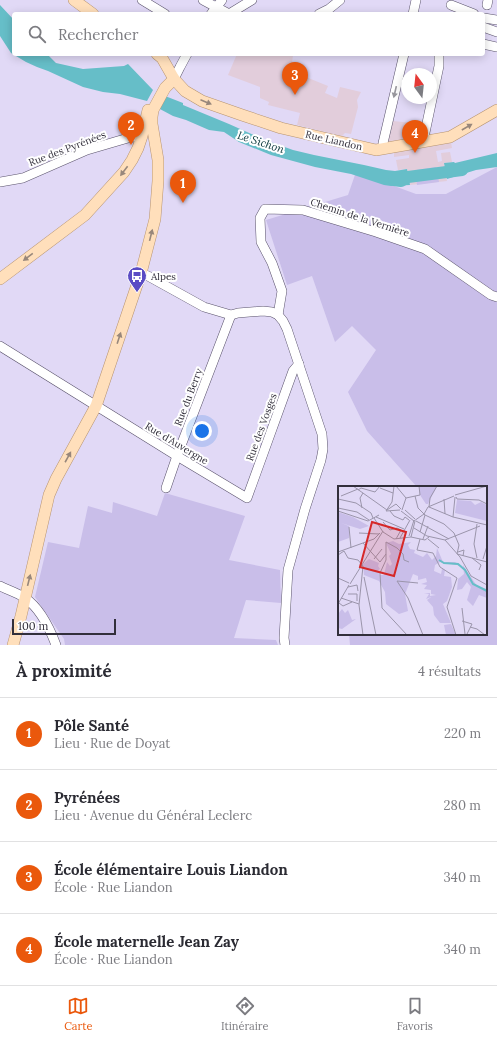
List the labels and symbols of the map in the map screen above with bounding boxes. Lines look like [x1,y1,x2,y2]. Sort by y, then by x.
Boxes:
pin: 3 [282,62,308,95]
north arrow [401,68,437,104]
one-way arrow [391,86,397,98]
one-way arrow [200,99,212,105]
pin: 2 [118,112,144,145]
pin: 4 [402,120,428,153]
one-way arrow [461,124,473,131]
street label: Rue des Pyrénées [27,128,108,169]
water label: Le Sichon [236,128,286,156]
street label: Rue Liandon [304,128,364,153]
one-way arrow [120,165,128,176]
pin: 1 [170,170,196,203]
street label: Chemin de la Vernière [309,195,412,240]
one-way arrow [148,229,154,241]
one-way arrow [23,253,34,262]
bus stop icon: Alpes [126,265,148,293]
place label: Alpes [150,270,176,283]
one-way arrow [116,331,122,343]
street label: Rue du Berry [172,366,206,428]
street label: Rue des Vosges [243,391,280,463]
street label: Rue d'Auvergne [143,419,211,468]
your location [192,421,212,441]
one-way arrow [65,451,72,463]
inset map [338,486,487,635]
one-way arrow [26,574,32,586]
scale bar [12,617,116,636]

